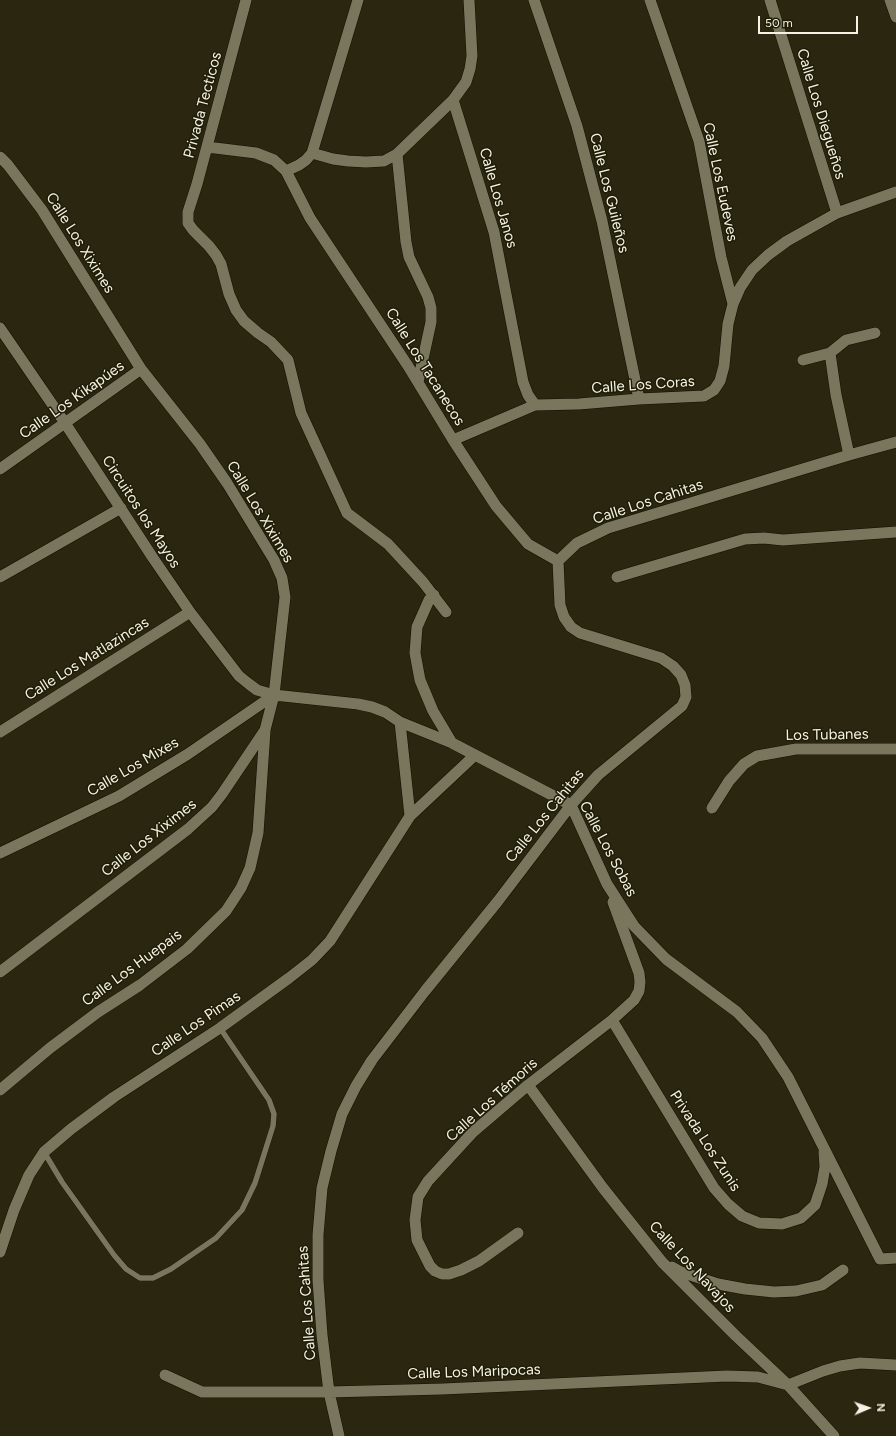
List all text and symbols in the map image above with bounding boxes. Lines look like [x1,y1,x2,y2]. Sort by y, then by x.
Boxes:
scale bar [760,8,860,34]
text: 50 m [765,16,793,30]
street label: Calle Los Diegueños [793,47,849,181]
street label: Privada Tecticos [180,50,226,160]
street label: Calle Los Eudeves [699,121,741,243]
street label: Calle Los Guileños [585,131,633,255]
street label: Calle Los Janos [475,146,521,250]
street label: Calle Los Xiximes [42,189,118,297]
street label: Calle Los Tacanecos [382,305,468,429]
street label: Calle Los Kikapúes [16,357,128,443]
street label: Calle Los Coras [591,372,695,398]
street label: Circuitos los Mayos [98,452,184,572]
street label: Calle Los Xiximes [223,458,297,566]
street label: Calle Los Cahitas [591,476,705,528]
street label: Calle Los Matlazincas [22,613,152,705]
street label: Los Tubanes [785,725,869,745]
street label: Calle Los Mixes [84,734,182,800]
street label: Calle Los Cahitas [502,766,588,866]
street label: Calle Los Xiximes [98,795,200,881]
street label: Calle Los Sobas [575,798,641,900]
street label: Calle Los Huepais [79,926,185,1010]
street label: Calle Los Pimas [148,988,244,1060]
street label: Calle Los Témoris [443,1054,541,1146]
street label: Privada Los Zunis [666,1087,744,1195]
street label: Calle Los Navajos [645,1218,739,1316]
street label: Calle Los Cahitas [294,1245,320,1361]
street label: Calle Los Maripocas [407,1361,541,1383]
north arrow [848,1388,888,1428]
text: N [874,1403,887,1412]

